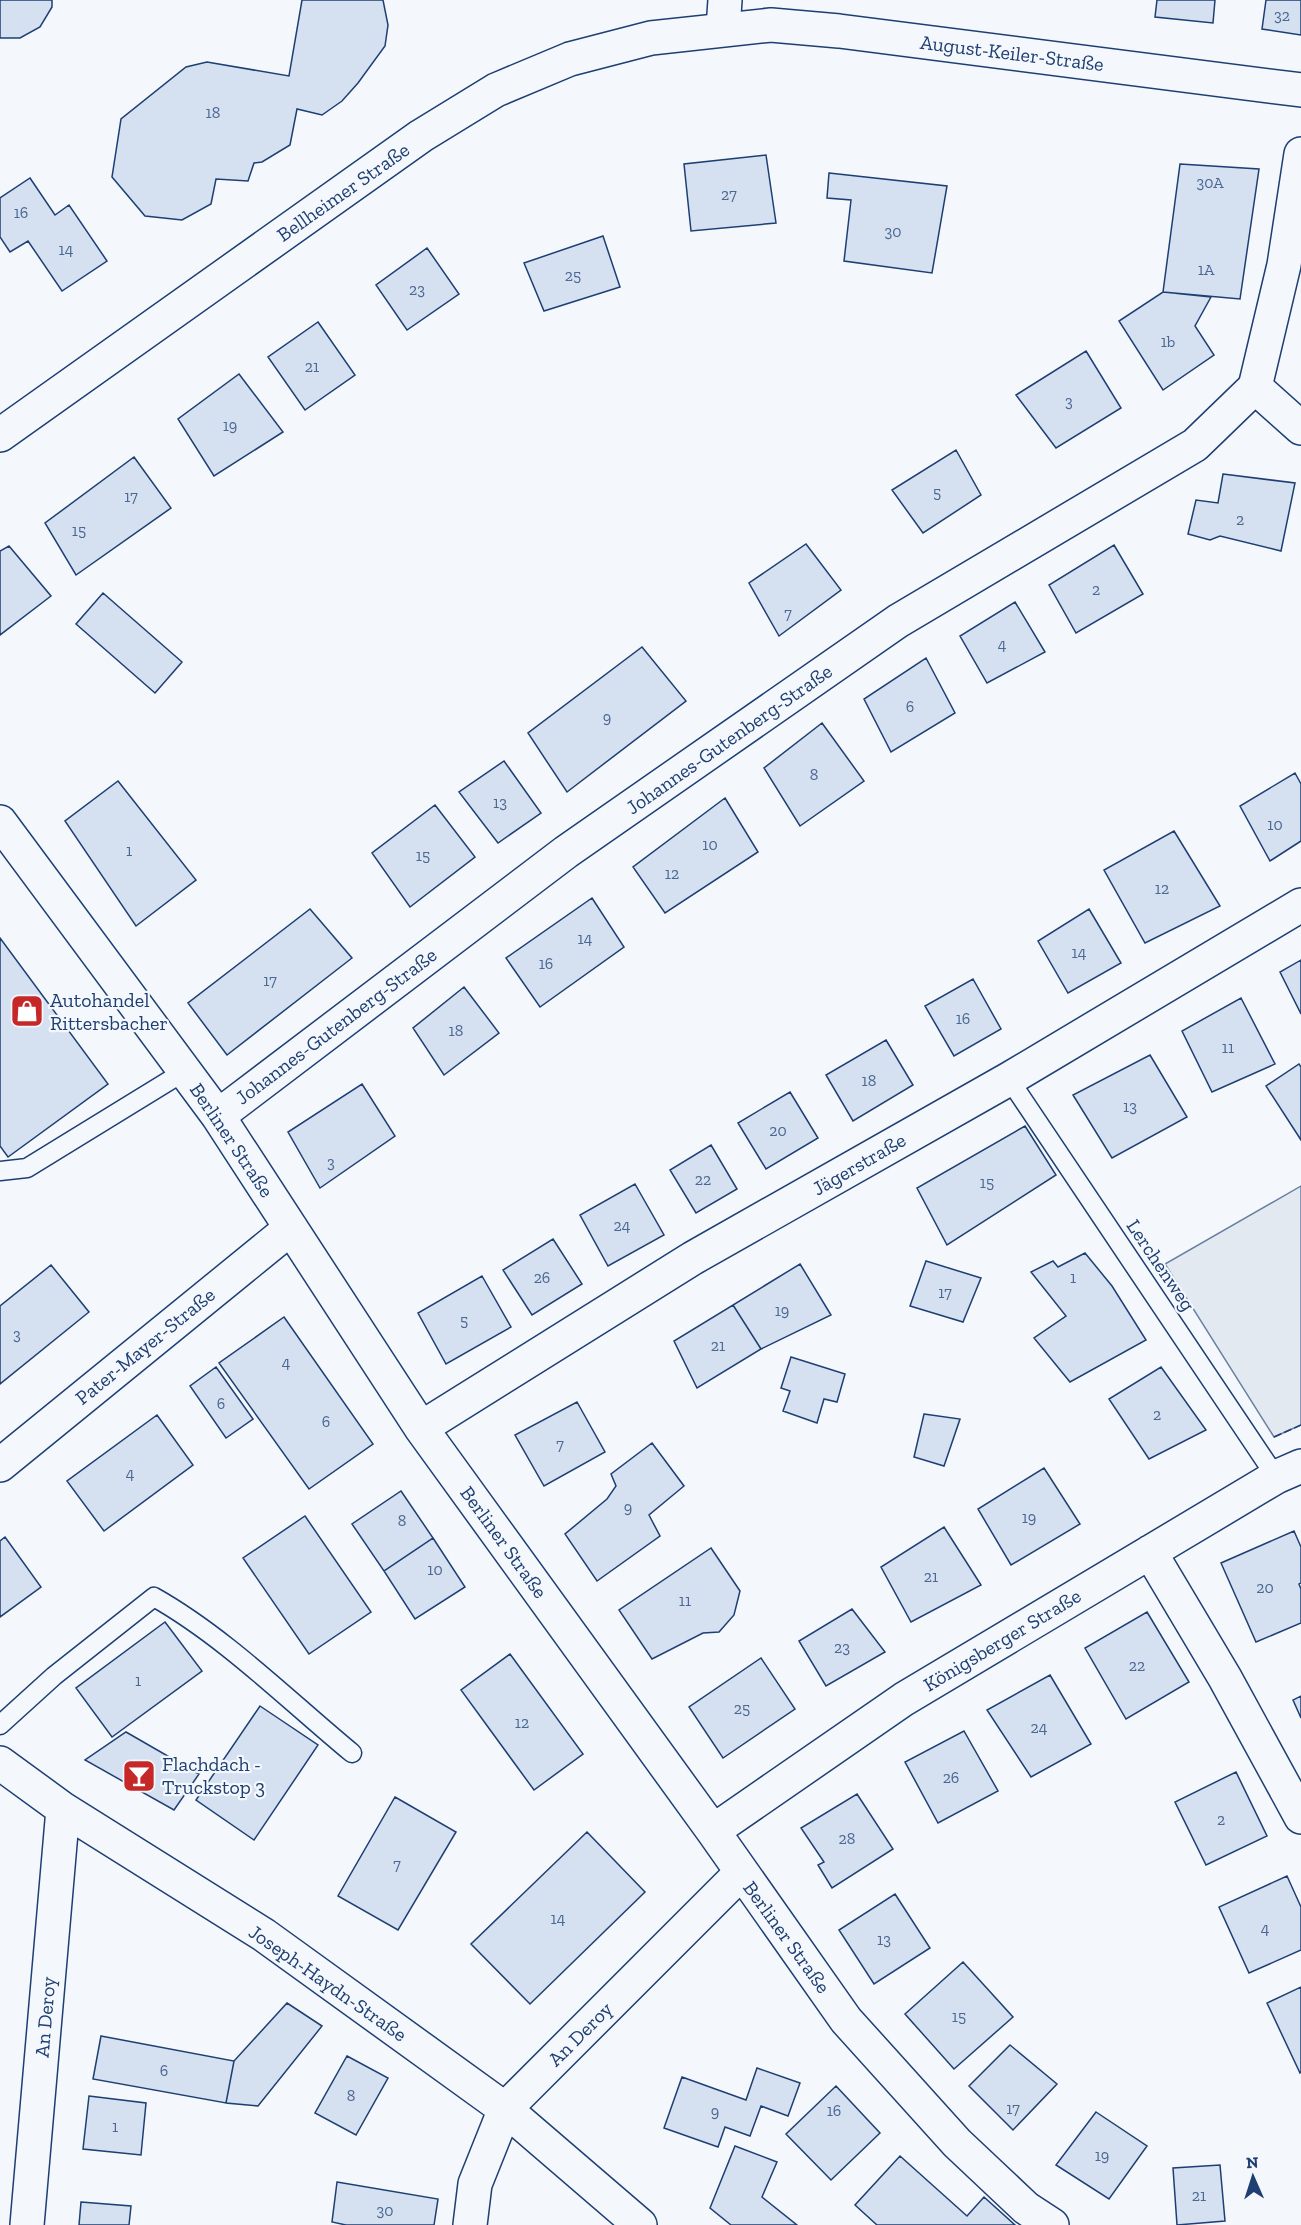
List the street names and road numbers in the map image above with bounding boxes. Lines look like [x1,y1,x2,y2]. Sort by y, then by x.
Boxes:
street label: August-Keiler-Straße [919,30,1105,76]
street label: Bellheimer Straße [272,137,414,247]
street label: Johannes-Gutenberg-Straße [621,659,837,819]
street label: Johannes-Gutenberg-Straße [231,942,441,1110]
street label: Berliner Straße [185,1078,279,1202]
street label: Jägerstraße [808,1128,910,1200]
street label: Lerchenweg [1122,1215,1200,1315]
street label: Pater-Mayer-Straße [70,1282,220,1410]
street label: Berliner Straße [455,1481,553,1603]
street label: Königsberger Straße [919,1583,1085,1697]
street label: Berliner Straße [738,1876,836,1998]
street label: Joseph-Haydn-Straße [244,1919,412,2047]
street label: An Deroy [30,1975,61,2058]
street label: An Deroy [543,1996,618,2071]

